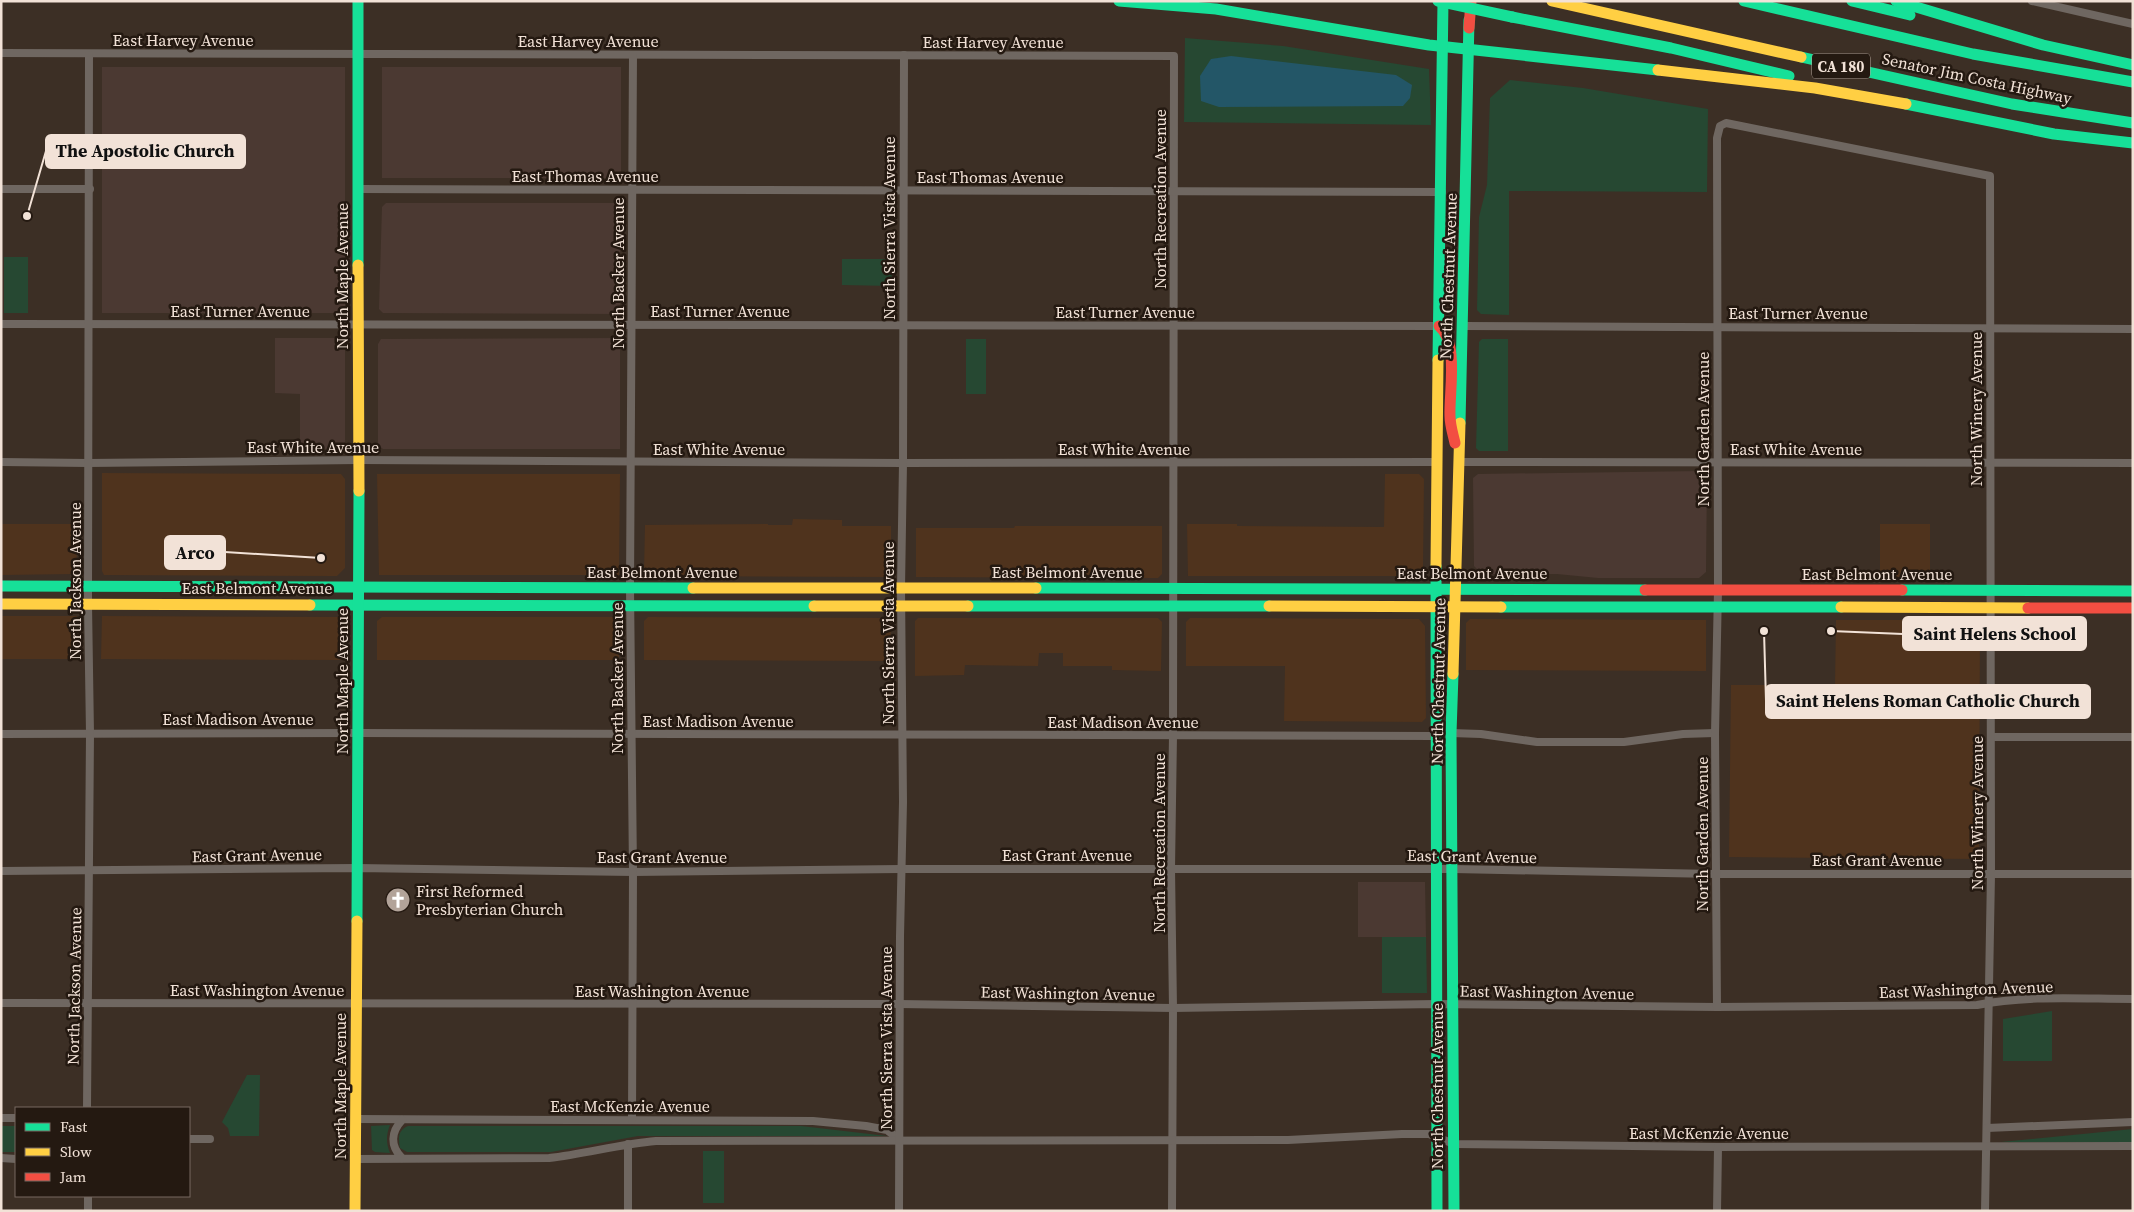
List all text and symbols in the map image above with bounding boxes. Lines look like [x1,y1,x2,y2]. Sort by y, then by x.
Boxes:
street label: East Harvey Avenue [112,29,254,51]
street label: East Harvey Avenue [517,30,659,52]
street label: East Harvey Avenue [922,31,1064,53]
street label: Senator Jim Costa Highway [1880,47,2075,109]
road number: CA 180 [1812,54,1870,78]
street label: North Recreation Avenue [1149,109,1171,289]
callout: The Apostolic Church [46,135,245,168]
street label: North Sierra Vista Avenue [878,136,900,320]
text: The Apostolic Church [55,138,235,163]
street label: East Thomas Avenue [511,165,659,187]
street label: East Thomas Avenue [916,166,1064,188]
street label: North Chestnut Avenue [1434,192,1462,360]
street label: North Backer Avenue [607,197,629,349]
street label: North Maple Avenue [331,203,353,349]
street label: East Turner Avenue [170,300,310,322]
street label: East Turner Avenue [650,300,790,322]
street label: East Turner Avenue [1055,301,1195,323]
street label: East Turner Avenue [1728,302,1868,324]
street label: North Winery Avenue [1965,332,1987,486]
street label: North Garden Avenue [1692,352,1714,506]
street label: East White Avenue [247,436,379,458]
street label: East White Avenue [653,438,785,460]
street label: East White Avenue [1058,438,1190,460]
street label: East White Avenue [1730,438,1862,460]
street label: North Jackson Avenue [64,502,86,660]
callout: Arco [165,536,225,569]
text: Arco [175,540,215,565]
street label: North Sierra Vista Avenue [877,541,899,725]
street label: East Belmont Avenue [587,561,737,583]
street label: East Belmont Avenue [992,561,1142,583]
street label: East Belmont Avenue [1397,562,1547,584]
street label: East Belmont Avenue [1802,563,1952,585]
street label: East Belmont Avenue [182,577,332,599]
street label: North Chestnut Avenue [1426,598,1450,764]
street label: North Backer Avenue [606,602,628,754]
street label: North Maple Avenue [331,608,353,754]
callout: Saint Helens School [1903,617,2086,650]
text: Saint Helens School [1914,621,2077,646]
callout: Saint Helens Roman Catholic Church [1766,685,2090,718]
text: Saint Helens Roman Catholic Church [1776,688,2080,713]
street label: East Madison Avenue [162,708,314,730]
street label: East Madison Avenue [642,710,794,732]
street label: East Madison Avenue [1047,711,1199,733]
street label: North Winery Avenue [1966,736,1988,890]
street label: North Recreation Avenue [1148,753,1170,933]
street label: North Garden Avenue [1691,757,1713,911]
street label: East Grant Avenue [192,843,322,867]
street label: East Grant Avenue [1002,844,1132,866]
street label: East Grant Avenue [1407,844,1537,868]
street label: East Grant Avenue [597,846,727,868]
street label: East Grant Avenue [1812,849,1942,871]
place label: First Reformed Presbyterian Church [416,880,564,920]
church icon: First Reformed Presbyterian Church [385,887,411,913]
street label: North Jackson Avenue [62,907,86,1065]
street label: North Sierra Vista Avenue [875,946,897,1130]
street label: East Washington Avenue [1878,975,2054,1003]
street label: East Washington Avenue [170,979,344,1001]
street label: East Washington Avenue [1459,979,1635,1005]
street label: East Washington Avenue [575,980,749,1002]
street label: East Washington Avenue [980,980,1156,1006]
street label: North Chestnut Avenue [1426,1003,1448,1169]
street label: North Maple Avenue [329,1013,351,1159]
street label: East McKenzie Avenue [550,1095,710,1117]
legend [15,1107,190,1197]
text: Fast [60,1116,87,1137]
street label: East McKenzie Avenue [1629,1122,1789,1144]
text: Slow [60,1141,92,1162]
text: Jam [59,1166,87,1187]

